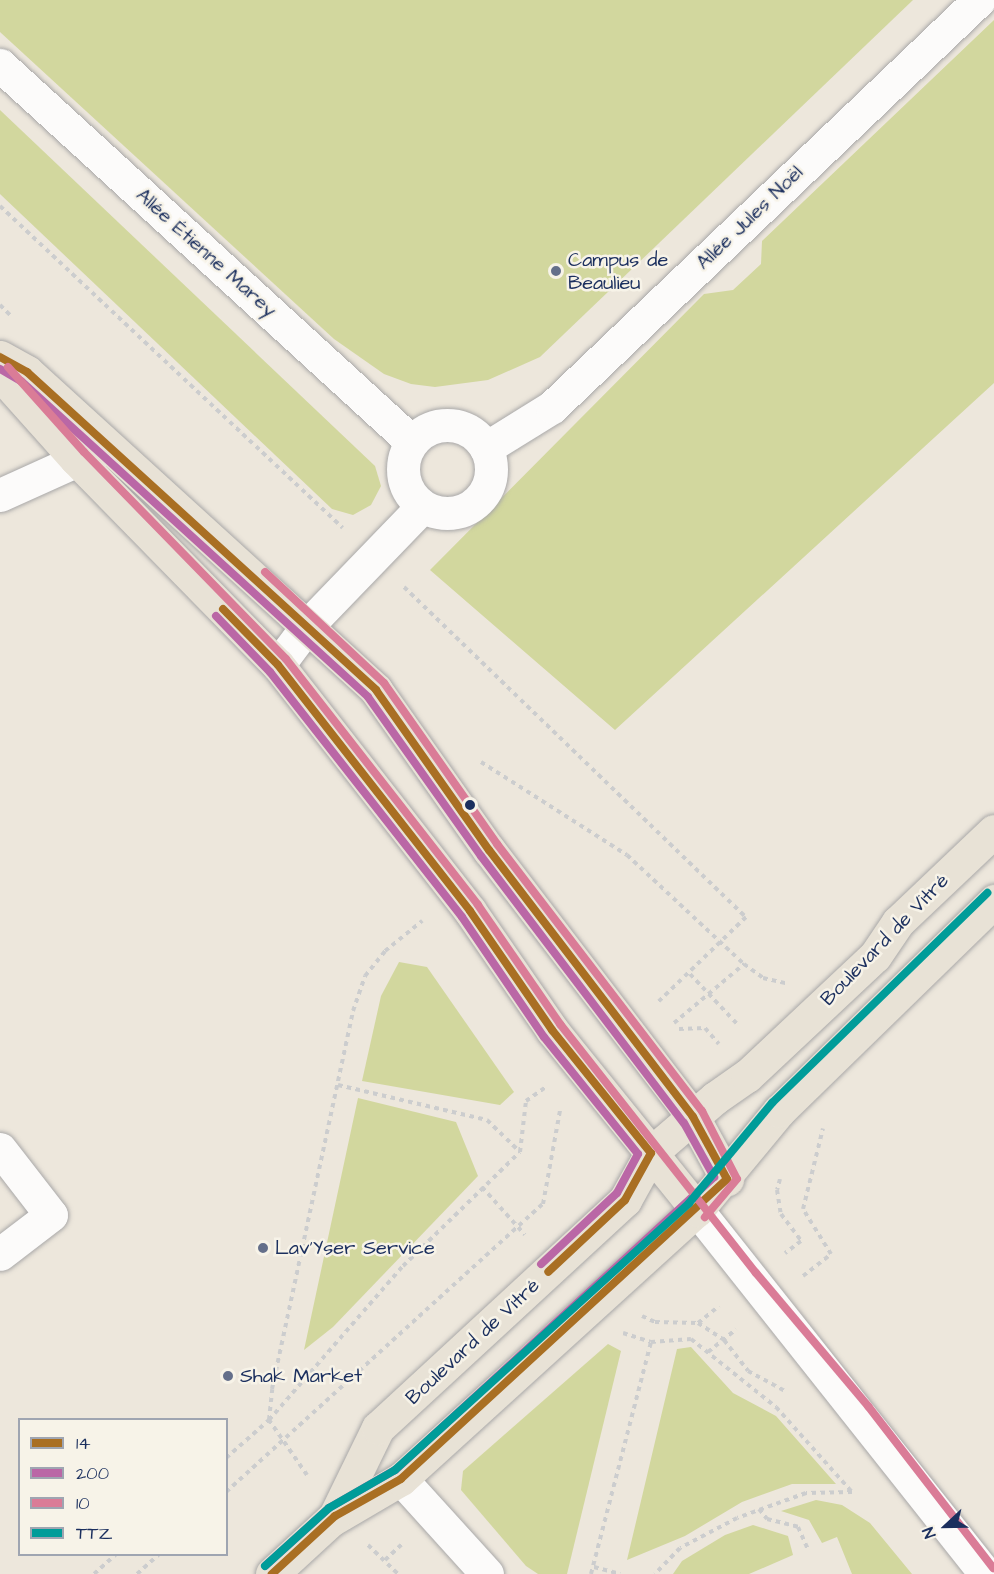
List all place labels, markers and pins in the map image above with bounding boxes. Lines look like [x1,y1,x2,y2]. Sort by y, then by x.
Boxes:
place label: Campus de Beaulieu [568,248,668,295]
marker: Campus de Beaulieu [549,264,563,278]
unlabelled marker [464,799,476,811]
place label: Lav'Yser Service [275,1236,435,1260]
marker: Lav'Yser Service [256,1241,270,1255]
place label: Shak Market [240,1364,362,1388]
marker: Shak Market [221,1369,235,1383]

